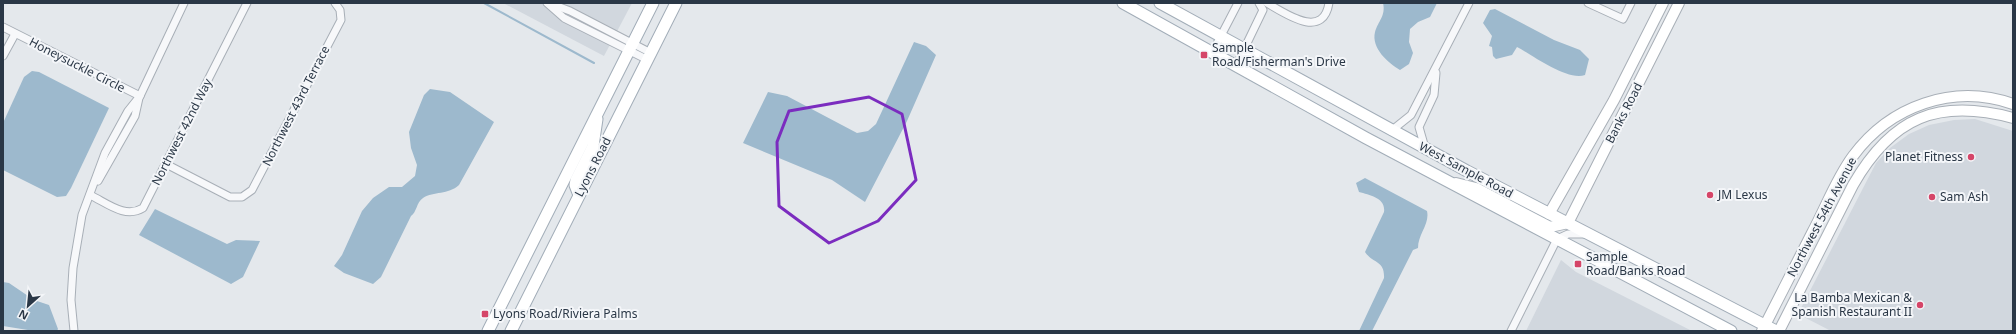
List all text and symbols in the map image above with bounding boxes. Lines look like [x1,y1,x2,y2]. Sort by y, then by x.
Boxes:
street label: Honeysuckle Circle [26,33,128,96]
place label: Sample Road/Fisherman's Drive [1212,39,1346,70]
street label: Northwest 43rd Terrace [258,42,333,169]
marker: Sample Road/Fisherman's Drive [1199,50,1209,60]
street label: Northwest 42nd Way [147,75,216,188]
street label: Banks Road [1601,79,1646,146]
street label: Lyons Road [570,134,615,199]
street label: West Sample Road [1416,137,1516,202]
place label: Planet Fitness [1885,148,1963,165]
marker: Planet Fitness [1966,152,1976,162]
street label: Northwest 54th Avenue [1783,154,1860,280]
place label: JM Lexus [1717,186,1768,203]
place label: Sam Ash [1940,188,1989,205]
marker: JM Lexus [1705,190,1715,200]
marker: Sam Ash [1927,192,1937,202]
place label: Sample Road/Banks Road [1586,248,1685,279]
marker: Sample Road/Banks Road [1573,259,1583,269]
north arrow [8,286,48,326]
place label: La Bamba Mexican & Spanish Restaurant II [1792,289,1912,320]
marker: La Bamba Mexican & Spanish Restaurant II [1915,300,1925,310]
place label: Lyons Road/Riviera Palms [493,305,638,322]
text: N [16,307,31,324]
marker: Lyons Road/Riviera Palms [480,309,490,319]

